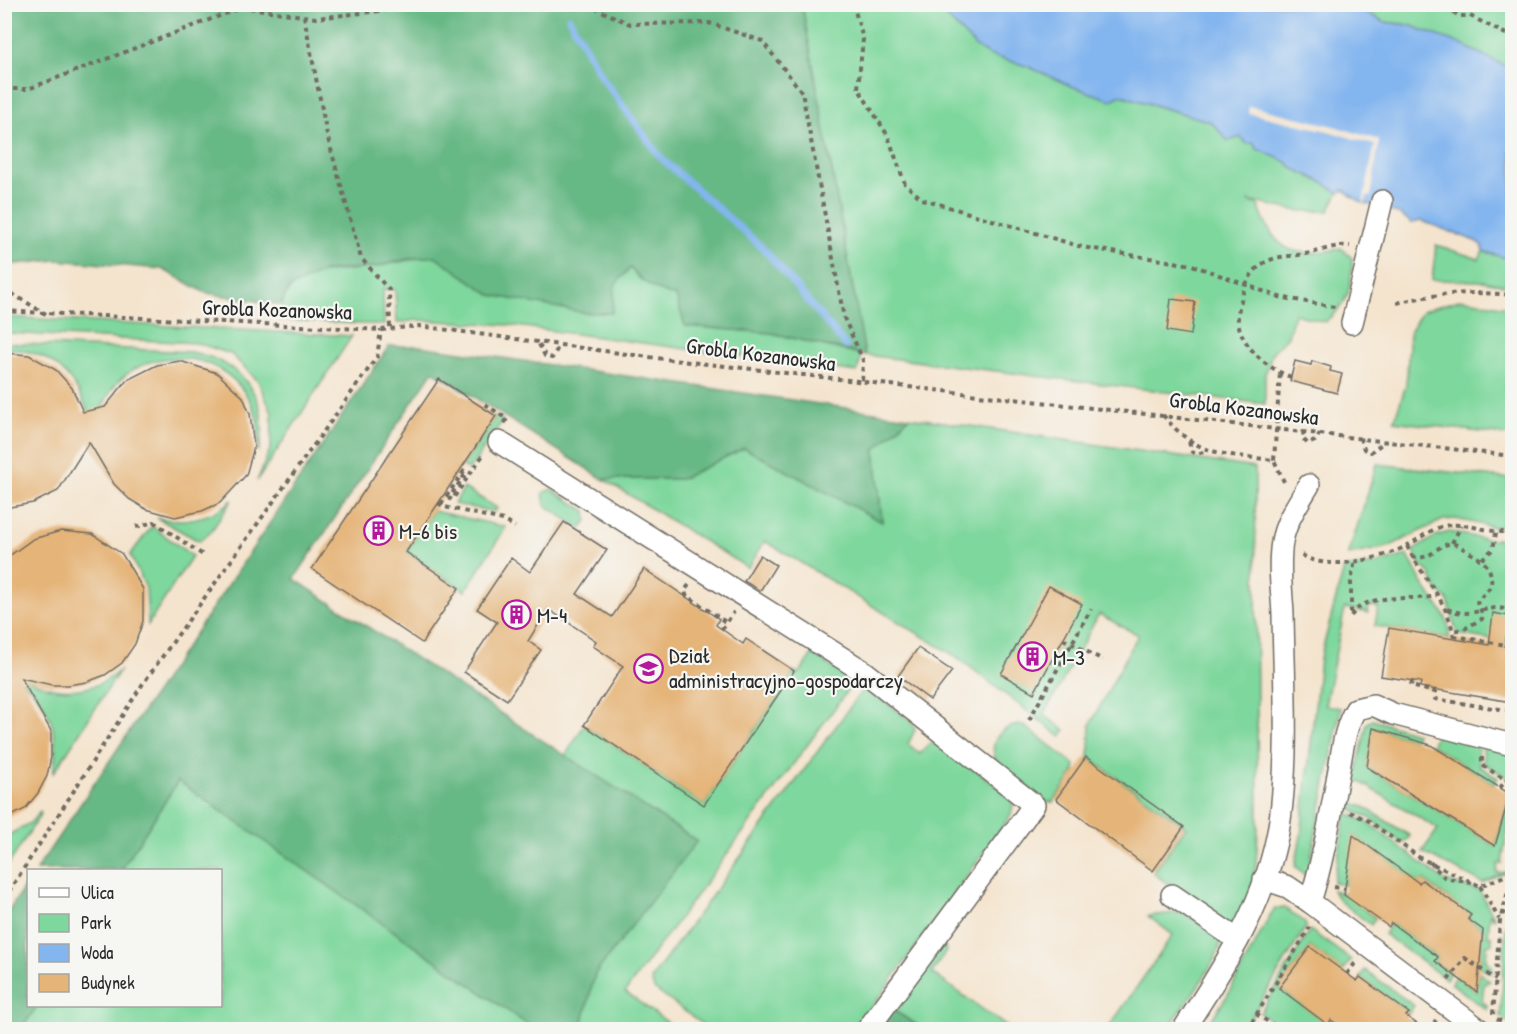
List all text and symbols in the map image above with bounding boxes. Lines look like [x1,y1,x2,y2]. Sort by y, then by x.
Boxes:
street label: Grobla Kozanowska [201,291,353,327]
street label: Grobla Kozanowska [685,330,838,378]
street label: Grobla Kozanowska [1168,384,1321,432]
building icon: M-6 bis [362,515,394,547]
place label: M-6 bis [399,516,457,546]
building icon: M-4 [500,599,532,631]
place label: M-4 [537,600,567,630]
place label: Dział administracyjno-gospodarczy [669,640,903,695]
building icon: M-3 [1016,641,1048,673]
place label: M-3 [1053,642,1085,672]
school or university icon: Dział administracyjno-gospodarczy [632,652,664,684]
legend [27,869,222,1007]
text: Ulica [81,880,114,905]
text: Park [81,910,112,935]
text: Woda [81,940,113,965]
text: Budynek [81,970,135,995]

